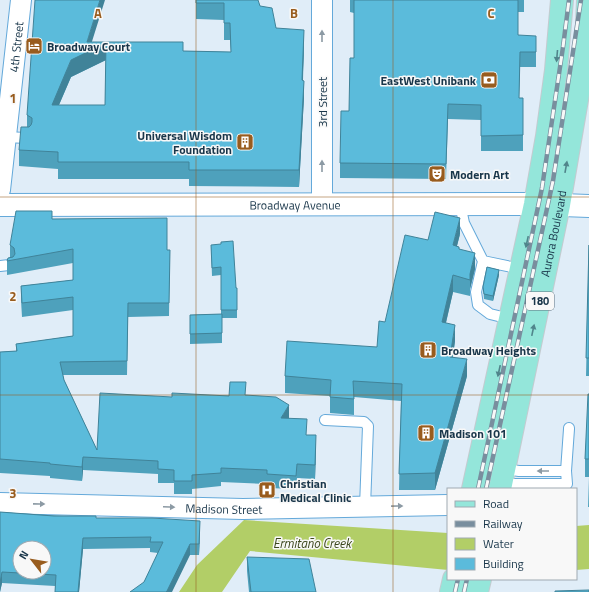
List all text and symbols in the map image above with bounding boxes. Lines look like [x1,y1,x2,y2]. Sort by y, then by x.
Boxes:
text: A [94,3,102,23]
text: B [290,3,298,23]
text: C [487,3,495,23]
street label: 4th Street [4,20,28,73]
one-way arrow [319,29,325,42]
hotel icon: Broadway Court [24,36,44,56]
place label: Broadway Court [47,37,131,56]
one-way arrow [553,50,560,62]
bank icon: EastWest Unibank [479,70,499,90]
place label: EastWest Unibank [380,71,477,90]
street label: 3rd Street [313,76,332,127]
text: 1 [9,88,17,108]
place label: Universal Wisdom Foundation [137,126,232,159]
building icon: Universal Wisdom Foundation [235,132,255,152]
one-way arrow [319,159,325,172]
one-way arrow [563,161,569,173]
theatre icon: Modern Art [427,164,447,184]
place label: Modern Art [450,165,510,184]
street label: Aurora Boulevard [535,189,571,278]
street label: Broadway Avenue [249,195,341,214]
one-way arrow [523,236,529,249]
text: 2 [9,286,17,306]
road number: 180 [526,292,554,310]
one-way arrow [531,324,537,337]
building icon: Broadway Heights [418,340,438,360]
place label: Broadway Heights [441,341,537,360]
one-way arrow [495,364,501,377]
building icon: Madison 101 [416,423,436,443]
place label: Madison 101 [439,424,507,443]
one-way arrow [536,468,549,474]
place label: Christian Medical Clinic [280,474,351,507]
hospital icon: Christian Medical Clinic [257,480,277,500]
text: 3 [9,483,17,503]
legend [447,488,577,580]
text: Road [483,494,509,513]
street label: Madison Street [185,498,263,519]
one-way arrow [33,501,46,507]
one-way arrow [391,503,403,510]
one-way arrow [163,504,175,511]
text: Railway [483,514,523,533]
water label: Ermitaño Creek [273,533,353,553]
text: Water [483,534,514,553]
north arrow [12,540,52,580]
text: N [15,547,32,562]
text: Building [483,554,524,573]

